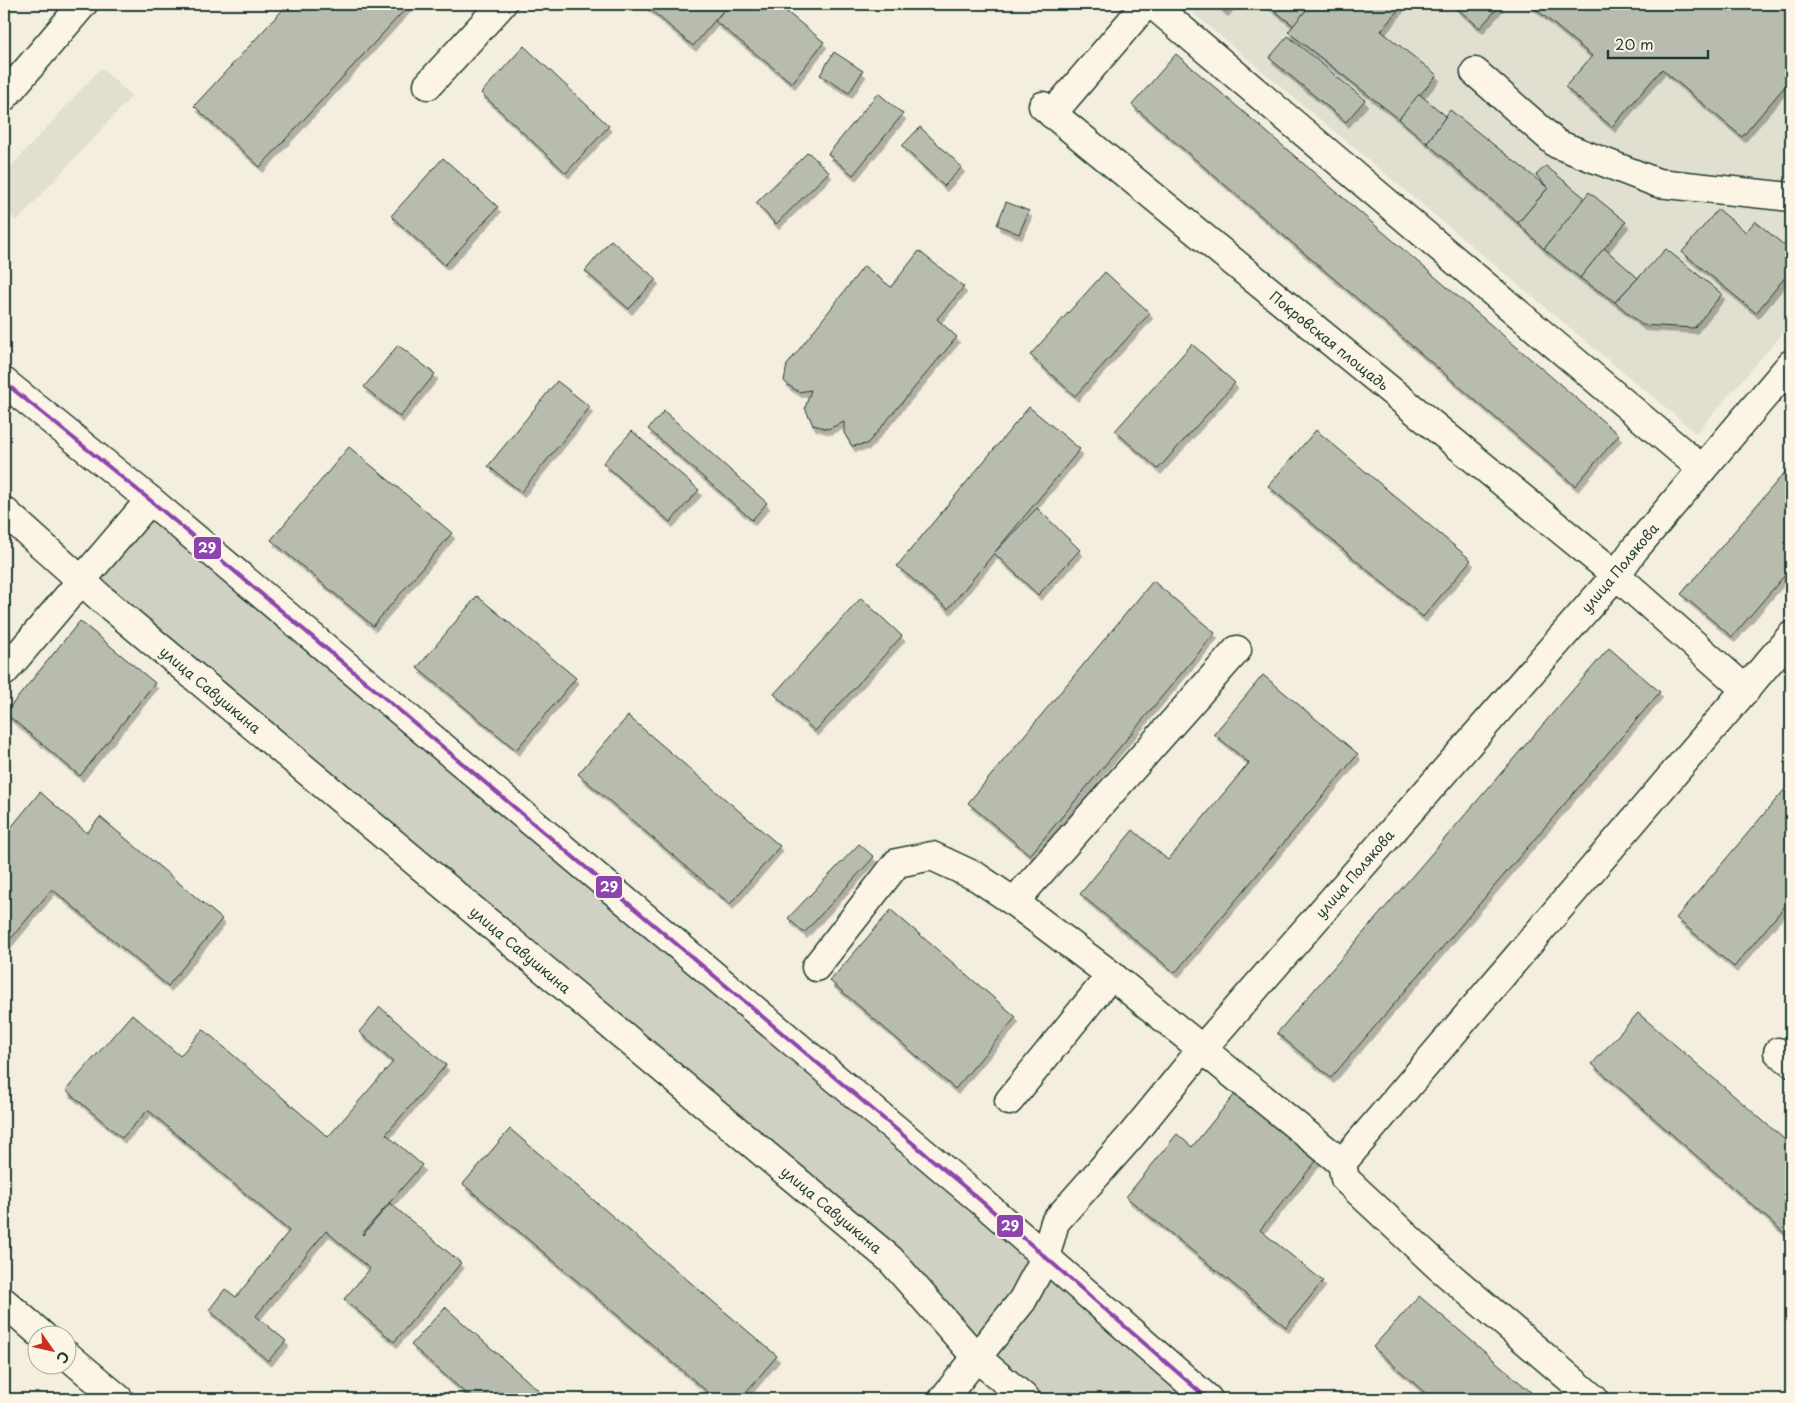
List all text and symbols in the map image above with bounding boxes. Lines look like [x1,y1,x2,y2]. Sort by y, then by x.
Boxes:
scale bar [1608,28,1708,60]
text: 20 m [1615,32,1654,55]
street label: Покровская площадь [1265,286,1394,395]
street label: улица Полякова [1576,518,1664,617]
line badge: 29 [193,536,222,560]
text: 29 [198,537,216,558]
street label: улица Савушкина [155,641,266,738]
street label: улица Полякова [1310,825,1399,922]
line badge: 29 [595,875,623,899]
text: 29 [600,876,618,897]
street label: улица Савушкина [465,901,576,998]
street label: улица Савушкина [776,1161,887,1258]
line badge: 29 [996,1214,1024,1238]
text: 29 [1001,1215,1019,1236]
north arrow [28,1326,78,1376]
text: С [52,1347,75,1368]

